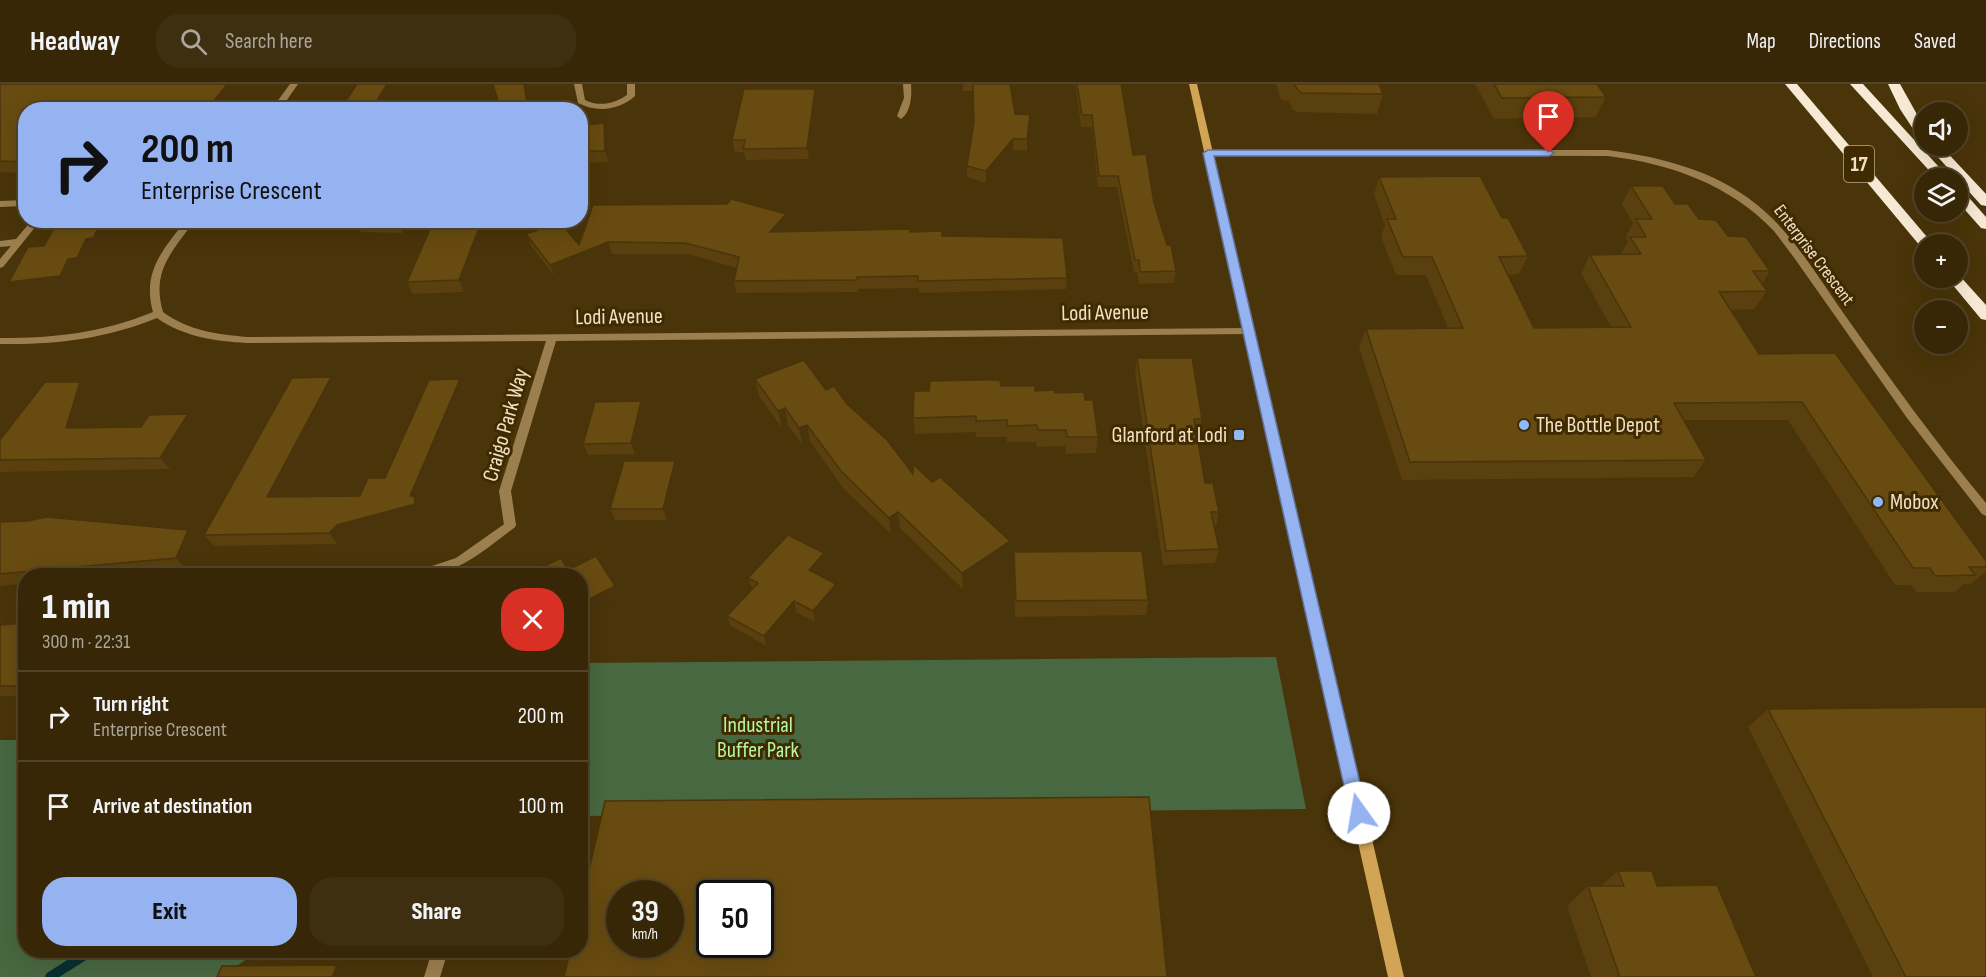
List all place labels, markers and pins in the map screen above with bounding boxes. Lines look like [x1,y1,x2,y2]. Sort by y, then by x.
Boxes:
pin [1523,91,1574,153]
place label: The Bottle Depot [1536,412,1660,439]
marker: The Bottle Depot [1517,418,1531,432]
place label: Glanford at Lodi [1111,422,1227,449]
marker: Glanford at Lodi [1232,428,1246,442]
place label: Mobox [1890,489,1939,516]
marker: Mobox [1871,495,1885,509]

